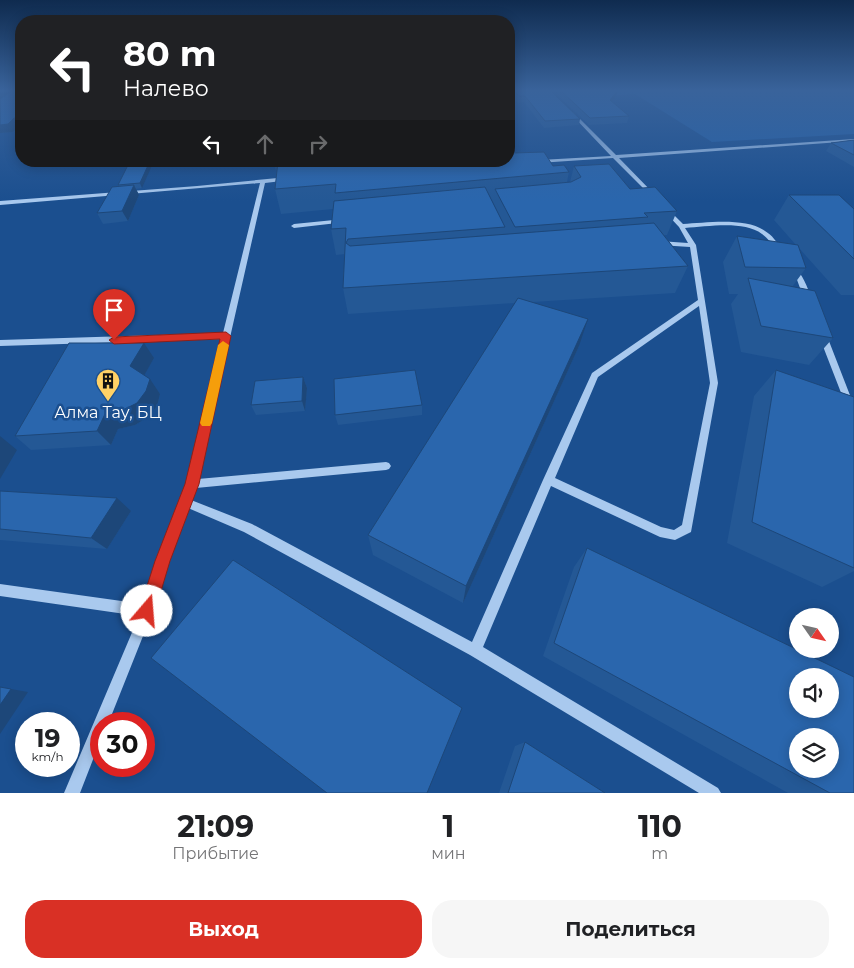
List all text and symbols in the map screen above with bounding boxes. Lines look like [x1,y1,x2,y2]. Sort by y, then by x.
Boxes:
text: 80 m [123,32,217,75]
icon: left [40,35,105,100]
text: Налево [123,75,209,102]
icon: left [198,130,226,158]
icon: ahead [251,130,279,158]
icon: right [304,130,332,158]
pin [93,289,135,340]
icon: arrive [100,296,128,324]
building icon: Алма Тау, БЦ [95,368,121,402]
place label: Алма Тау, БЦ [54,403,162,422]
position arrow [120,584,172,636]
north arrow [789,608,839,658]
map controls [789,608,839,778]
button: sound [789,668,839,718]
speed limit sign: 30 [90,712,155,777]
text: 19 [35,723,60,753]
button: layers [789,728,839,778]
text: km/h [31,749,64,764]
text: 21:09 [177,808,254,845]
text: 1 [443,808,454,845]
text: 110 [638,808,682,845]
text: Прибытие [172,844,259,863]
text: мин [431,844,466,863]
text: m [651,844,668,863]
button: Выход [25,900,422,958]
button: Поделиться [432,900,829,958]

